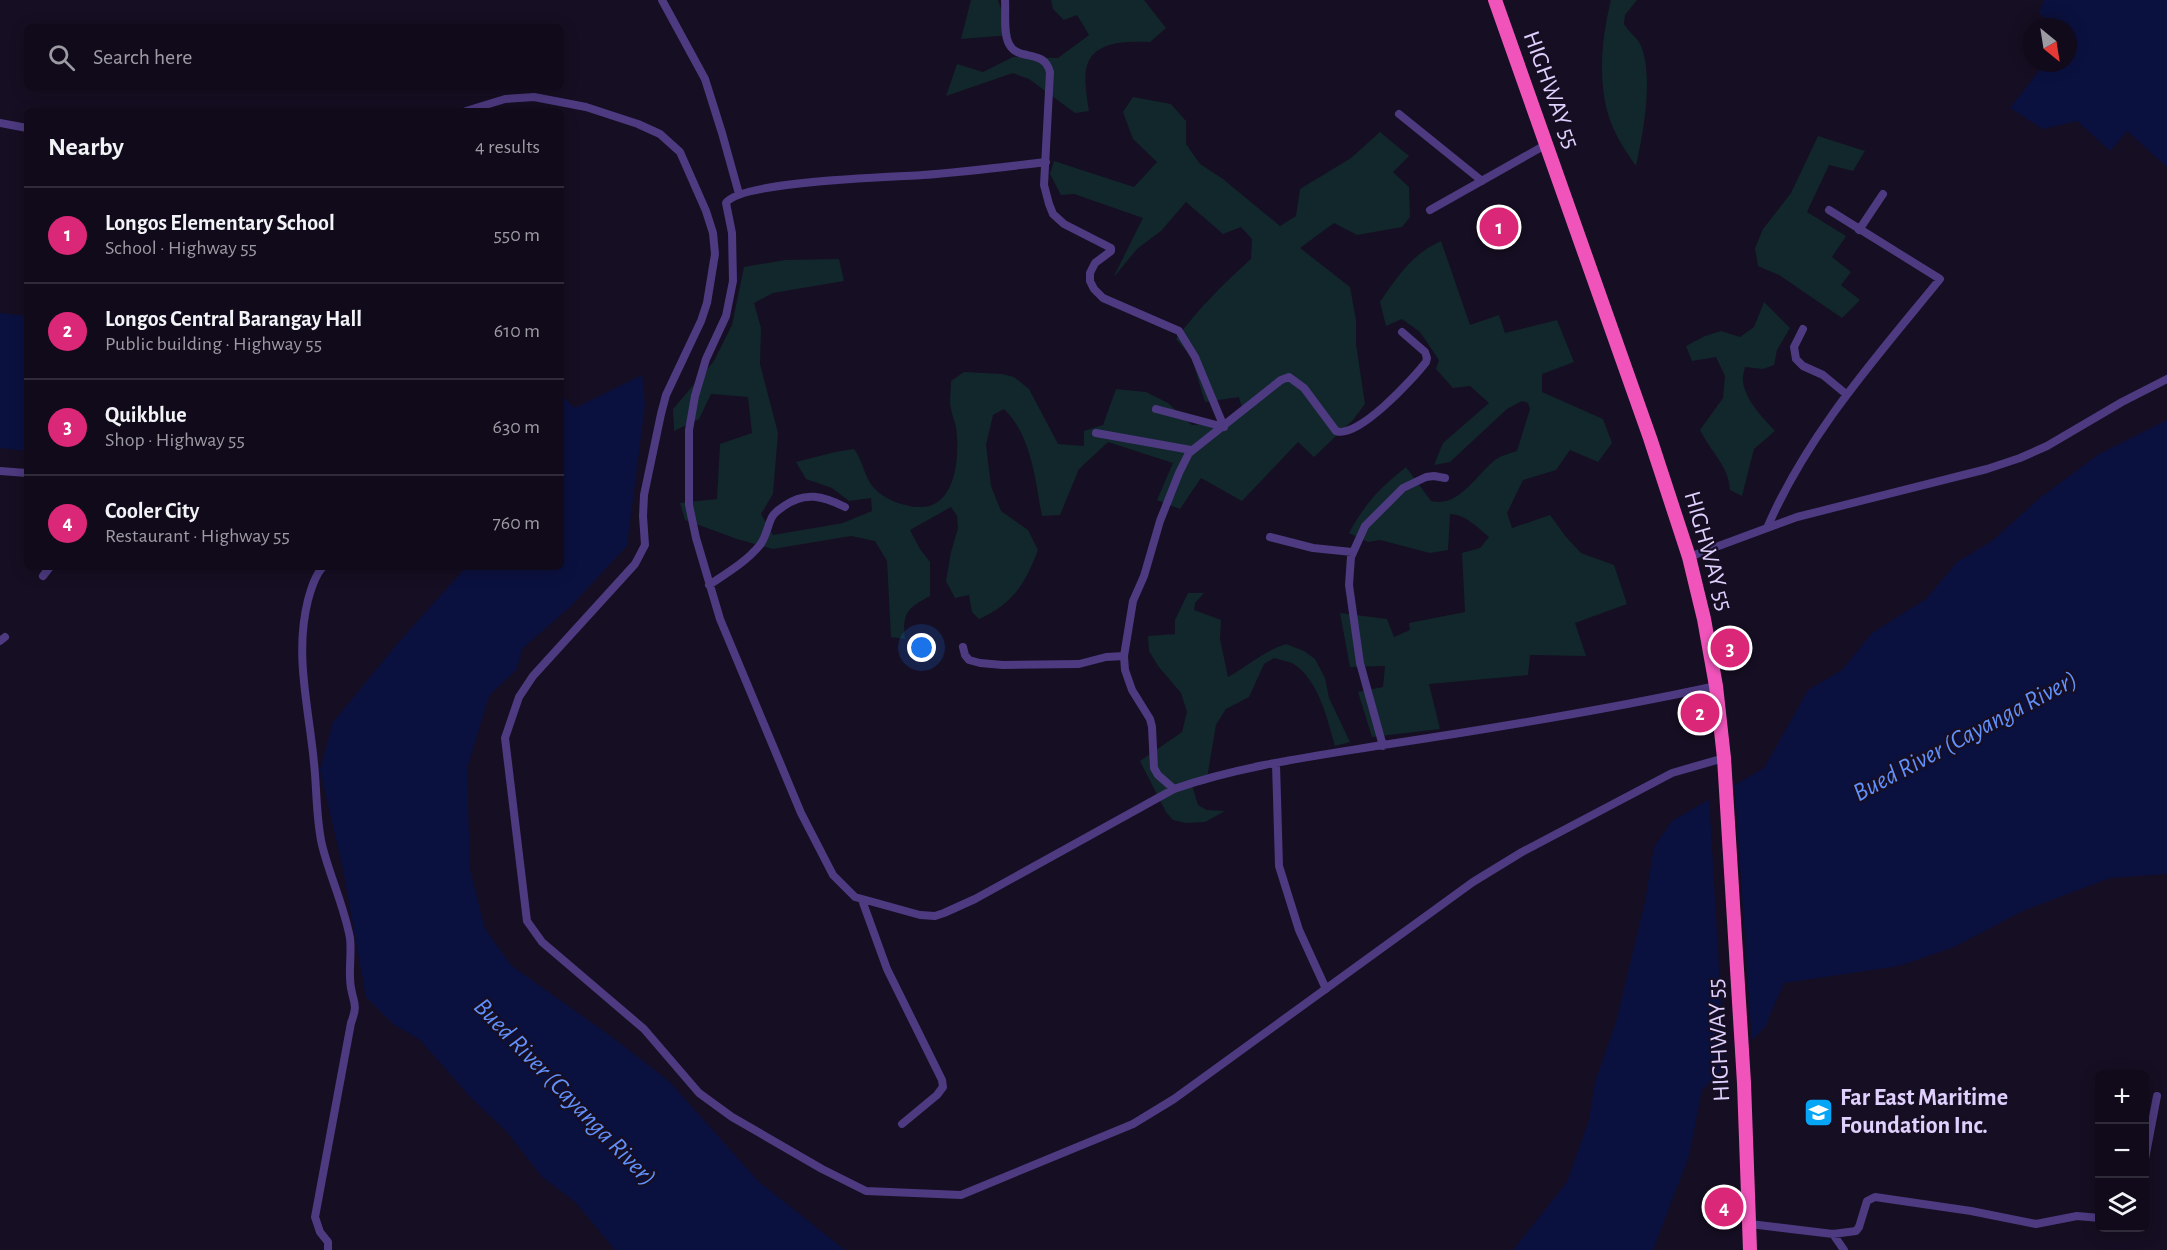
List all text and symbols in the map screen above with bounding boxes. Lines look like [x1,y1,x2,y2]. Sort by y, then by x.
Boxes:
north arrow [2023,18,2077,72]
search box [24,24,564,90]
street label: HIGHWAY 55 [1519,28,1583,152]
icon: search [45,41,78,74]
text: Search here [93,46,192,68]
text: Nearby [48,134,124,160]
text: 4 results [475,137,540,157]
pin: 1 [1480,204,1518,250]
text: Longos Elementary School [105,212,335,234]
text: 1 [64,225,71,245]
text: 550 m [493,225,540,245]
text: School · Highway 55 [105,238,257,258]
text: Longos Central Barangay Hall [105,308,362,330]
text: 2 [63,321,72,341]
text: 610 m [494,321,540,341]
text: Public building · Highway 55 [105,334,322,354]
text: Quikblue [105,404,187,426]
text: 3 [63,417,72,437]
text: 630 m [493,417,540,437]
text: Shop · Highway 55 [105,430,245,450]
street label: HIGHWAY 55 [1679,488,1737,614]
text: Cooler City [105,500,199,522]
text: 4 [62,513,73,533]
text: 760 m [492,513,540,533]
text: Restaurant · Highway 55 [105,526,290,546]
pin: 3 [1710,626,1750,670]
your location [907,633,936,662]
water label: Bued River (Cayanga River) [1849,666,2081,806]
pin: 2 [1680,690,1720,736]
street label: HIGHWAY 55 [1704,978,1734,1102]
water label: Bued River (Cayanga River) [469,993,661,1191]
map controls [2095,1070,2149,1232]
button: + [2095,1070,2149,1124]
place label: Far East Maritime Foundation Inc. [1840,1086,2008,1138]
school or university icon: Far East Maritime Foundation Inc. [1803,1096,1835,1128]
button: − [2095,1124,2149,1178]
button: layers [2095,1178,2149,1232]
pin: 4 [1704,1184,1744,1230]

